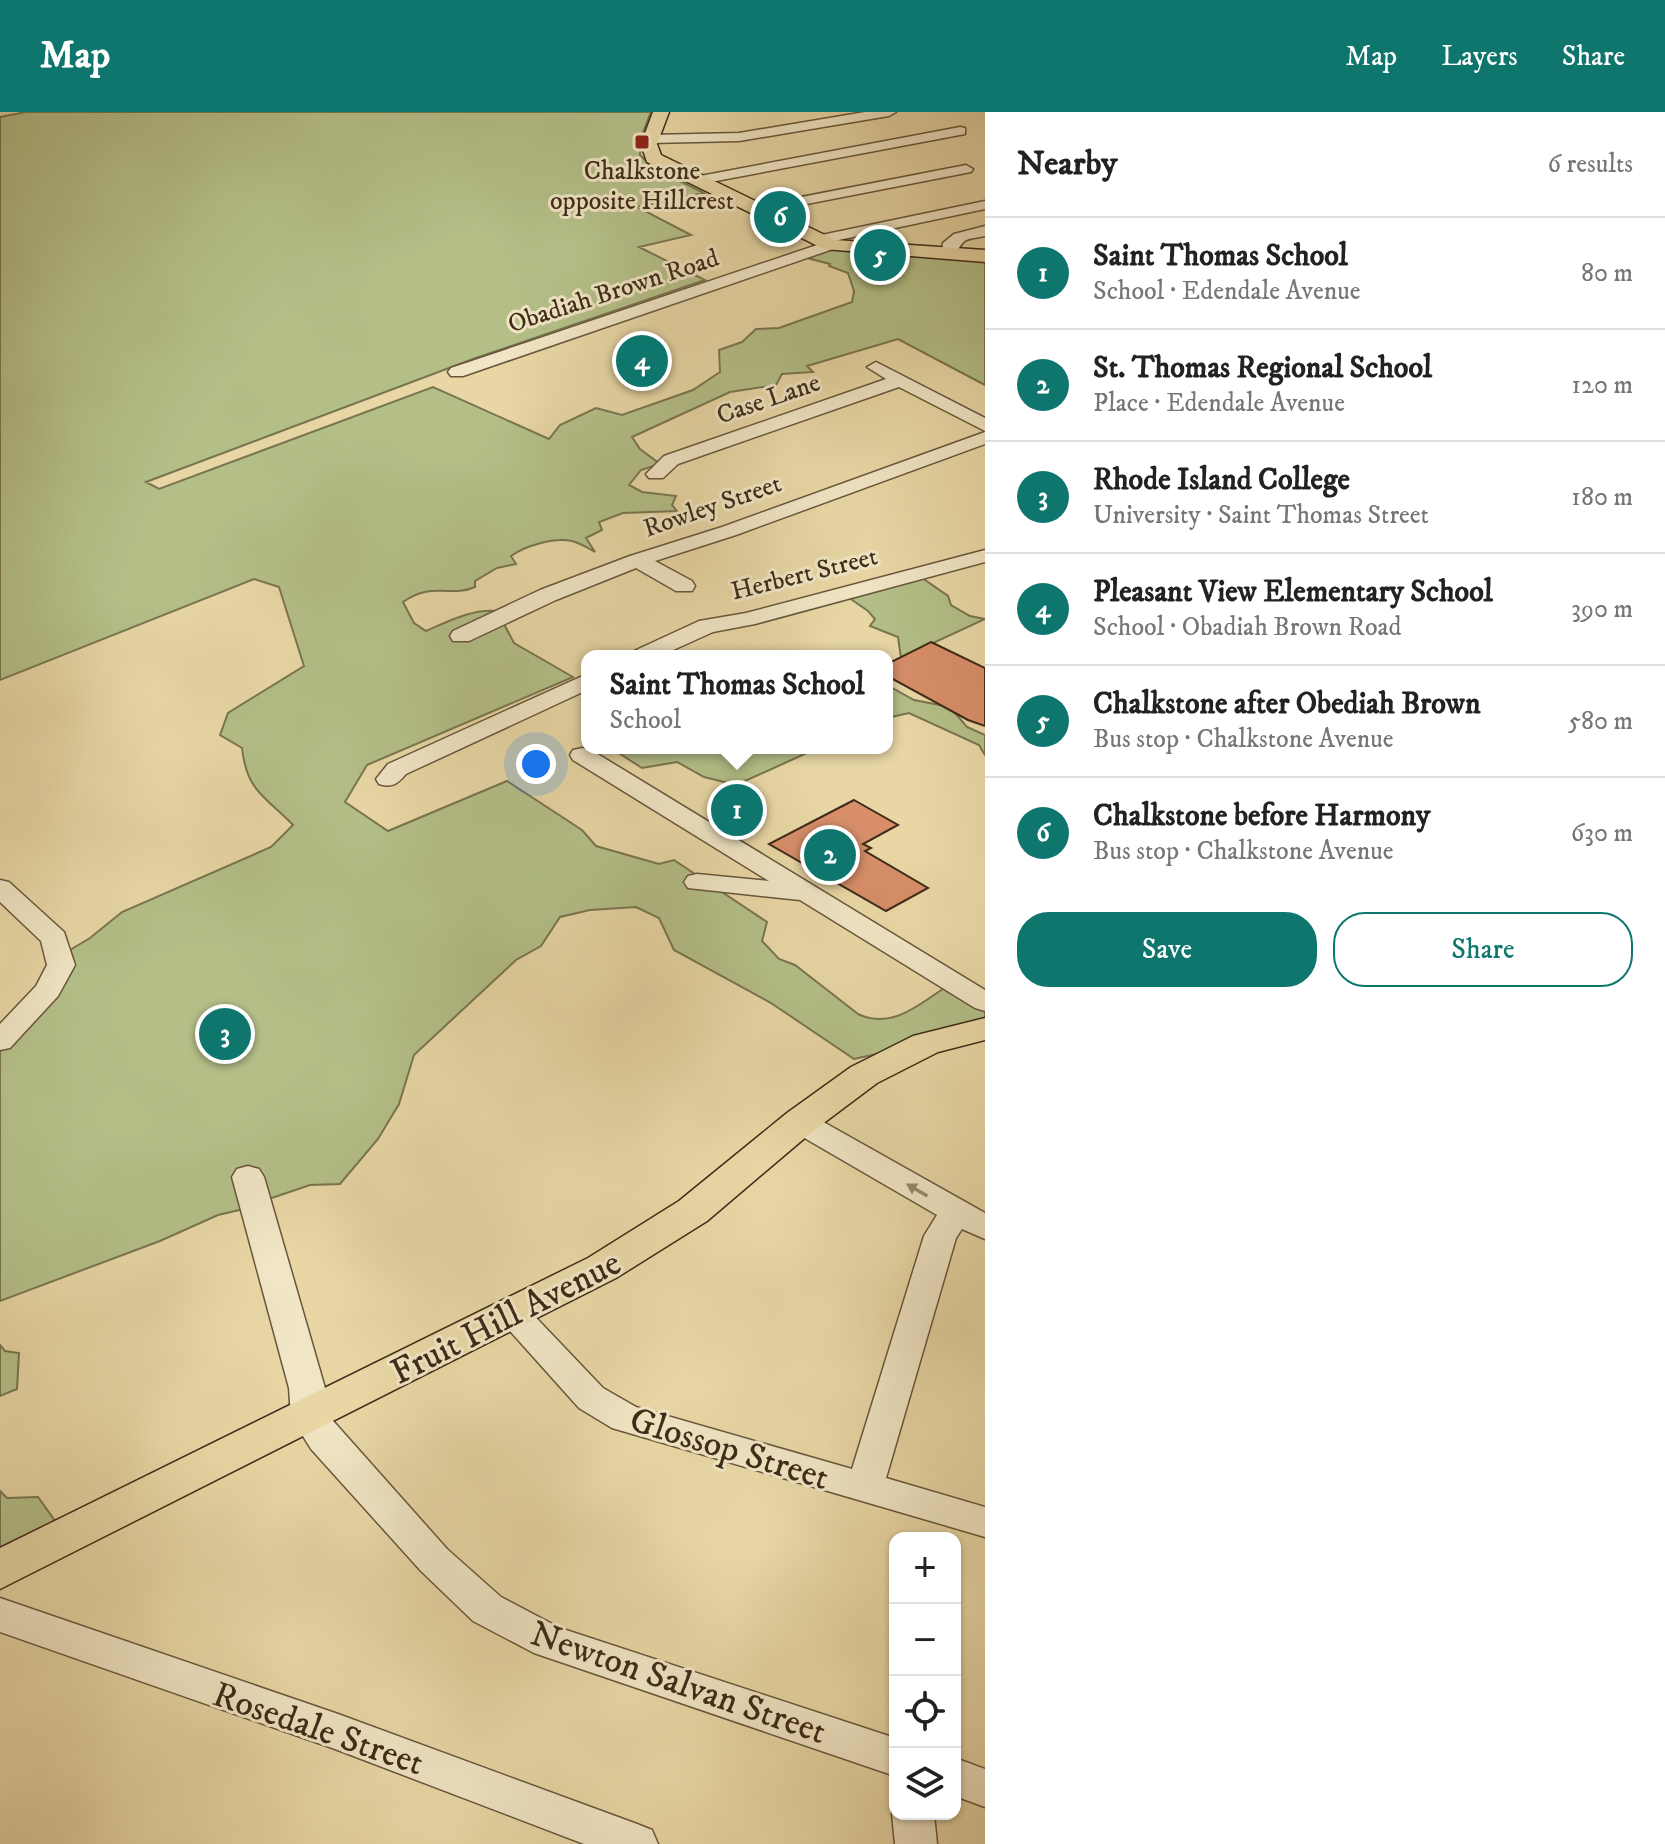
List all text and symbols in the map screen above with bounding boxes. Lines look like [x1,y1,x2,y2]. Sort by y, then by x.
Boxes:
text: Map [40,32,110,80]
text: Map [1346,39,1397,74]
text: Layers [1441,39,1518,74]
text: Share [1562,39,1625,74]
marker: Chalkstone opposite Hillcrest [633,133,651,151]
text: Nearby [1017,143,1118,185]
text: 6 results [1547,148,1633,181]
place label: Chalkstone opposite Hillcrest [550,155,734,218]
pin: 6 [754,187,806,247]
pin: 5 [854,225,906,285]
text: Saint Thomas School [1093,238,1348,275]
street label: Obadiah Brown Road [504,242,723,341]
text: 1 [1038,257,1048,290]
text: 80 m [1581,257,1633,290]
text: School · Edendale Avenue [1093,275,1360,308]
pin: 4 [616,331,668,391]
text: St. Thomas Regional School [1093,350,1432,387]
street label: Case Lane [712,366,825,433]
text: 2 [1037,369,1049,402]
text: 120 m [1572,369,1633,402]
text: Place · Edendale Avenue [1093,387,1345,420]
text: Rhode Island College [1093,462,1350,499]
street label: Rowley Street [639,467,786,545]
text: 3 [1038,481,1048,514]
text: 180 m [1571,481,1633,514]
text: University · Saint Thomas Street [1093,499,1429,532]
street label: Herbert Street [728,540,881,609]
text: Pleasant View Elementary School [1093,574,1493,611]
text: 4 [1036,593,1050,626]
text: 390 m [1571,593,1633,626]
text: School · Obadiah Brown Road [1093,611,1402,644]
popup [581,650,893,754]
text: Saint Thomas School [610,667,864,704]
text: Chalkstone after Obediah Brown [1093,686,1481,723]
text: School [610,704,681,737]
text: 5 [1037,705,1049,738]
text: 580 m [1568,705,1633,738]
text: Bus stop · Chalkstone Avenue [1093,723,1394,756]
your location [516,744,556,784]
pin: 1 [711,780,763,840]
text: Chalkstone before Harmony [1093,798,1430,835]
text: 6 [1036,817,1050,850]
text: 630 m [1571,817,1633,850]
pin: 2 [804,825,856,885]
text: Bus stop · Chalkstone Avenue [1093,835,1394,868]
button: Save [1017,912,1317,987]
button: Share [1333,912,1633,987]
pin: 3 [199,1004,251,1064]
one-way arrow [906,1183,928,1197]
street label: Fruit Hill Avenue [384,1241,629,1396]
street label: Glossop Street [624,1398,834,1501]
map controls [889,1532,961,1820]
button: + [889,1532,961,1604]
button: − [889,1604,961,1676]
street label: Newton Salvan Street [524,1612,832,1755]
street label: Rosedale Street [207,1672,429,1786]
button: locate [889,1676,961,1748]
button: layers [889,1748,961,1820]

